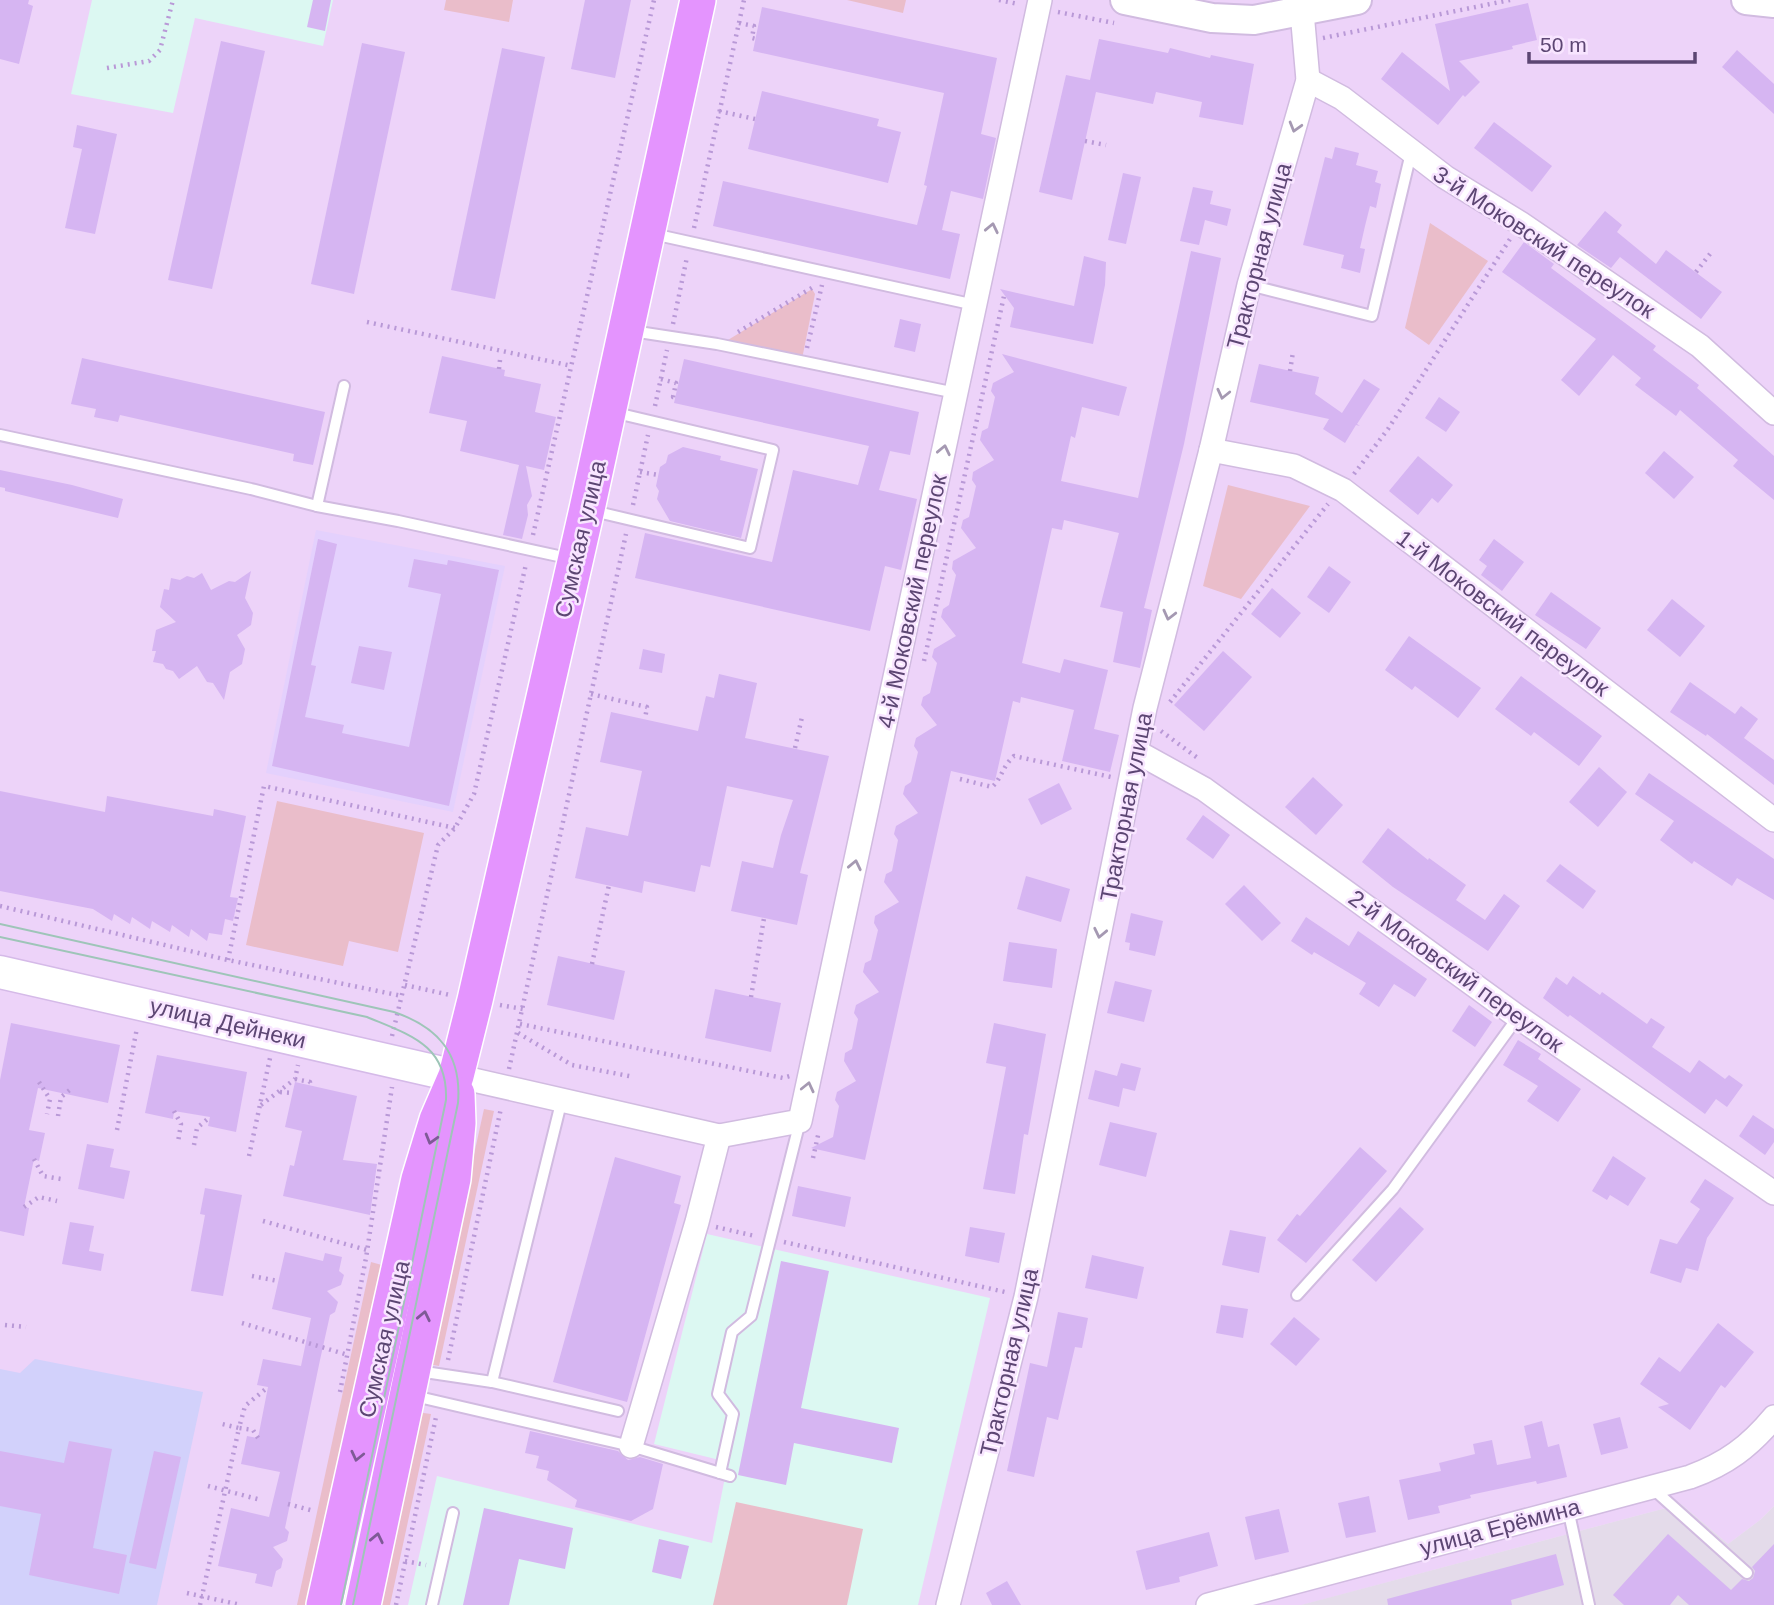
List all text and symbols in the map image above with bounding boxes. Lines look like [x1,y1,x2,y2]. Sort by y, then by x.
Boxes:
scale bar [1529,21,1695,65]
text: 50 m [1540,33,1587,56]
one-way arrow [1288,121,1303,133]
street label: Тракторная улица [1222,160,1296,352]
street label: 3-й Моковский переулок [1428,161,1660,324]
one-way arrow [983,222,998,234]
one-way arrow [1217,388,1232,400]
one-way arrow [936,444,951,456]
street label: Сумская улица [549,458,611,620]
street label: 4-й Моковский переулок [872,471,952,730]
street label: 1-й Моковский переулок [1392,525,1615,702]
one-way arrow [1163,609,1177,621]
street label: Тракторная улица [1095,710,1157,904]
one-way arrow [847,859,862,871]
street label: 2-й Моковский переулок [1344,884,1569,1058]
one-way arrow [1094,927,1109,939]
street label: улица Дейнеки [147,992,309,1054]
one-way arrow [800,1081,815,1093]
one-way arrow [425,1133,440,1145]
street label: Сумская улица [353,1258,415,1420]
street label: Тракторная улица [975,1265,1043,1459]
one-way arrow [416,1310,431,1322]
one-way arrow [351,1450,366,1462]
street label: улица Ерёмина [1417,1493,1583,1561]
one-way arrow [369,1532,384,1544]

